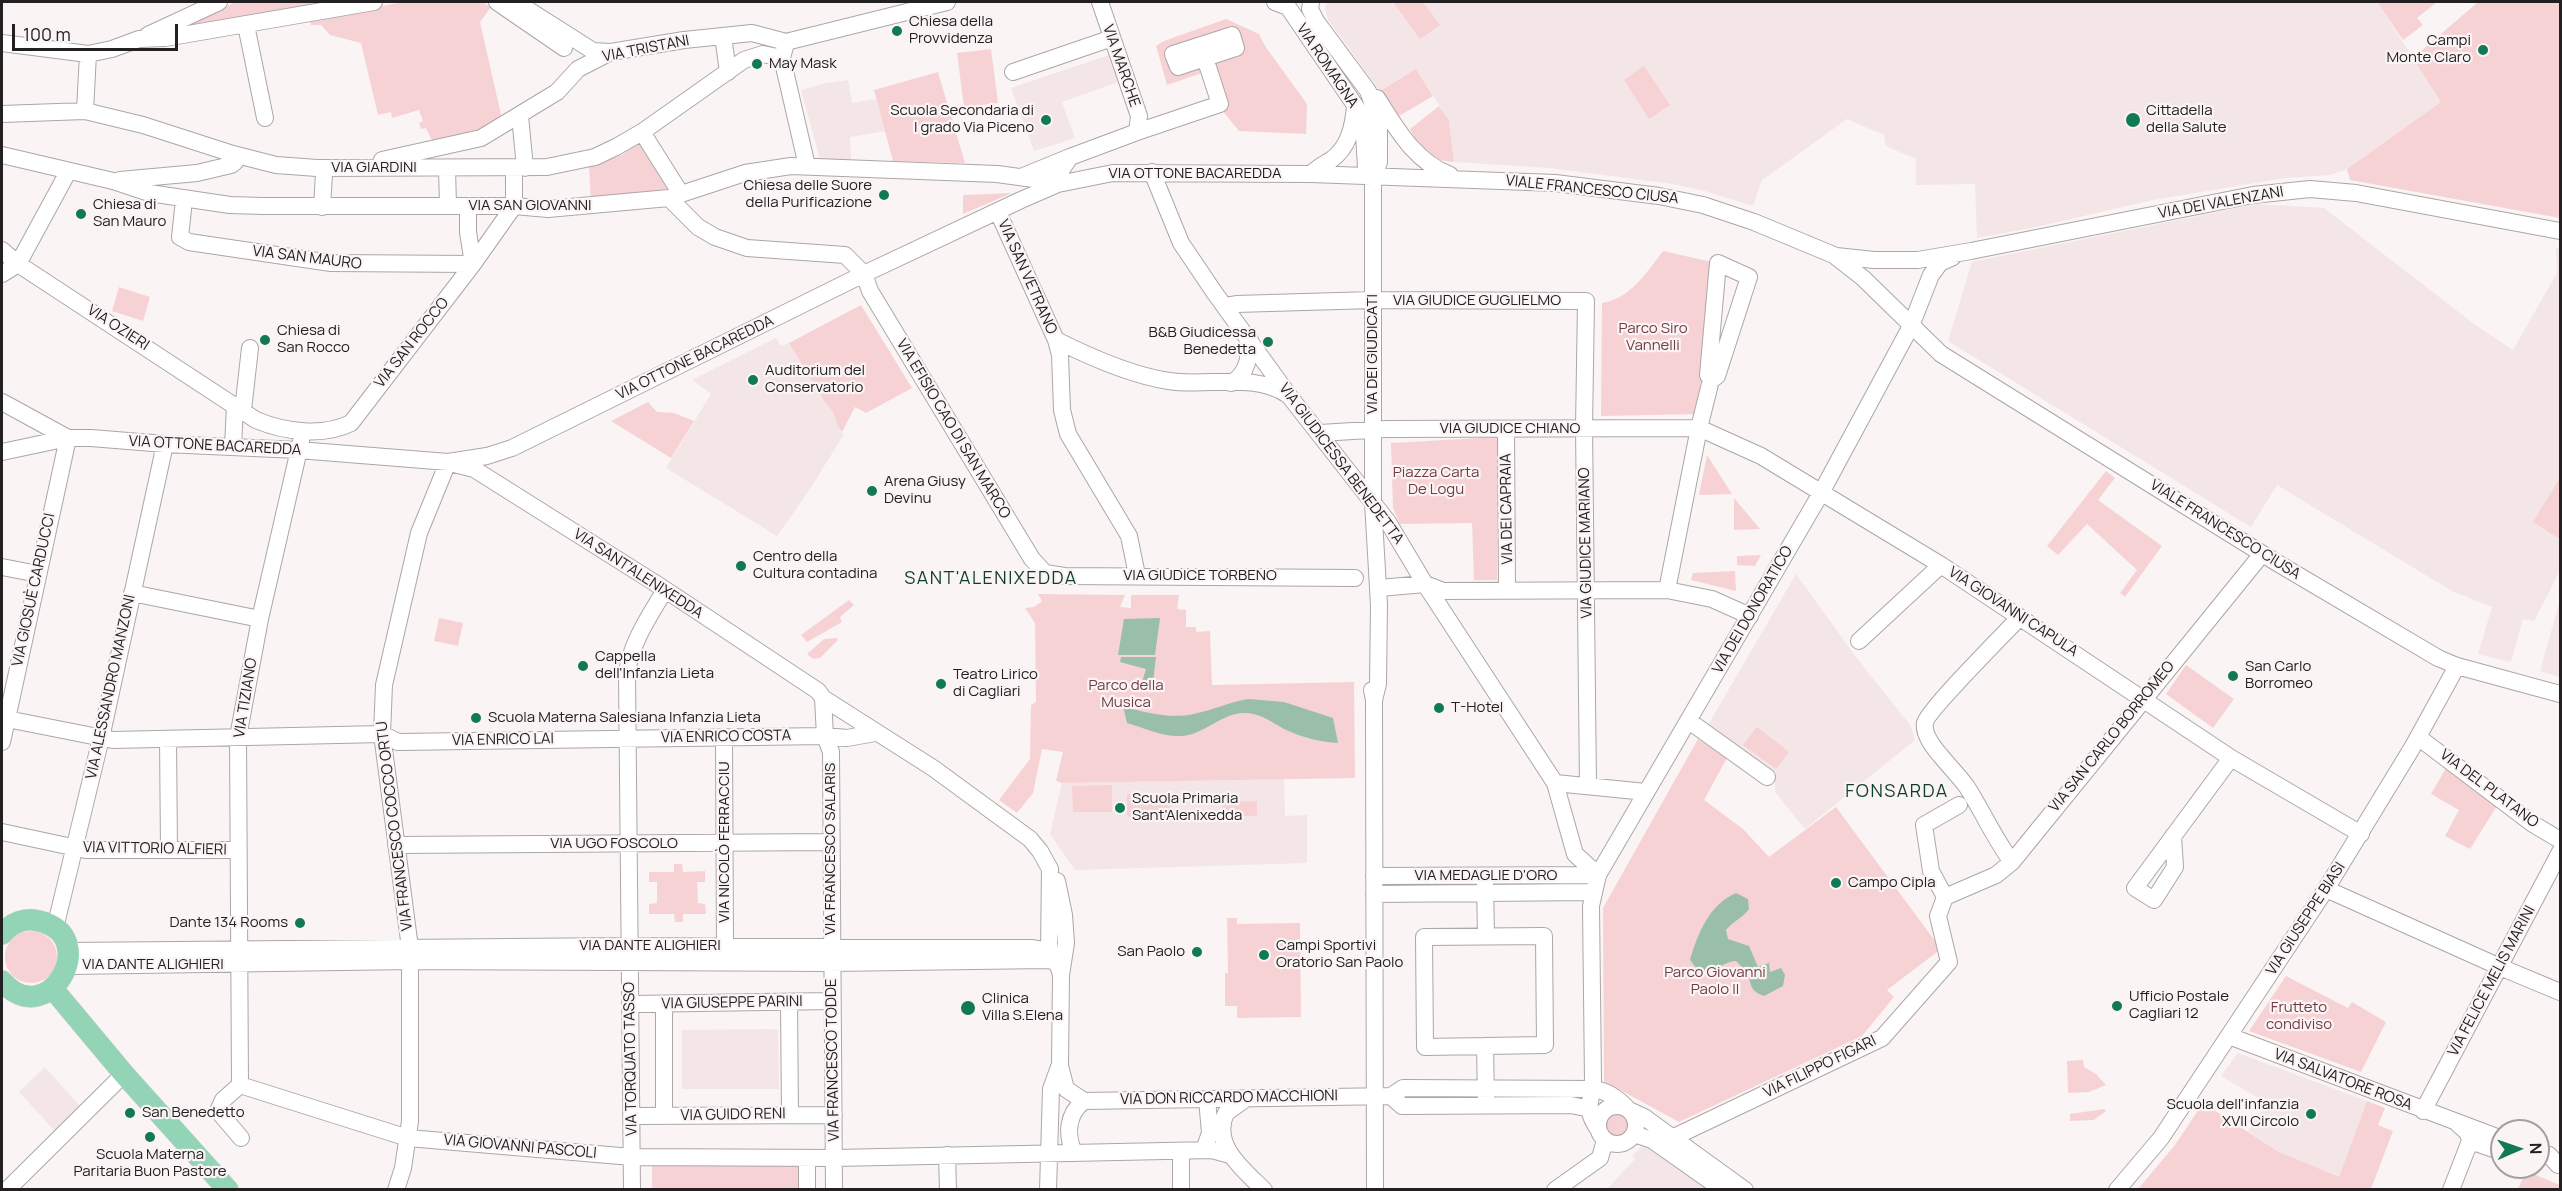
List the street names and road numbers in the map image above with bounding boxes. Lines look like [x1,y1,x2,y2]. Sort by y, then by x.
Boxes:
street label: VIA ROMAGNA [1292,21,1362,111]
street label: VIA MARCHE [1098,22,1144,110]
street label: VIA TRISTANI [601,32,691,66]
street label: VIA GIARDINI [331,159,417,177]
street label: VIA OTTONE BACAREDDA [1109,165,1281,183]
street label: VIALE FRANCESCO CIUSA [1505,172,1679,208]
street label: VIA DEI VALENZANI [2157,183,2285,223]
street label: VIA SAN GIOVANNI [468,197,592,215]
street label: VIA SAN VETRANO [994,217,1060,337]
street label: VIA SAN MAURO [251,242,363,274]
street label: VIA GIUDICE GUGLIELMO [1393,292,1561,310]
street label: VIA SAN ROCCO [371,294,453,392]
street label: VIA DEI GIUDICATI [1364,294,1382,414]
street label: VIA OZIERI [84,301,152,355]
street label: VIA OTTONE BACAREDDA [613,312,777,404]
street label: VIA EFISIO CAO DI SAN MARCO [892,336,1014,522]
street label: VIA GIUDICESSA BENEDETTA [1275,380,1407,548]
street label: VIA GIUDICE CHIANO [1440,420,1580,438]
street label: VIA OTTONE BACAREDDA [128,432,302,460]
street label: VIA DEI CAPRAIA [1497,453,1517,565]
street label: VIA GIUDICE MARIANO [1576,467,1596,619]
street label: VIALE FRANCESCO CIUSA [2147,476,2303,584]
street label: VIA GIOSUÈ CARDUCCI [9,512,59,668]
street label: VIA SANT'ALENIXEDDA [570,525,706,623]
street label: VIA DEI DONORATICO [1709,543,1797,677]
street label: VIA GIOVANNI CAPULA [1945,563,2081,661]
street label: VIA GIUDICE TORBENO [1123,567,1277,585]
street label: VIA ALESSANDRO MANZONI [83,593,139,781]
street label: VIA TIZIANO [231,657,261,739]
street label: VIA SAN CARLO BORROMEO [2046,658,2178,816]
street label: VIA FRANCESCO COCCO ORTU [373,720,417,932]
street label: VIA ENRICO COSTA [661,727,791,747]
street label: VIA ENRICO LAI [452,730,554,750]
street label: VIA DEL PLATANO [2436,746,2542,832]
street label: VIA NICOLÒ FERRACCIU [716,761,734,923]
street label: VIA FRANCESCO SALARIS [822,763,840,935]
street label: VIA UGO FOSCOLO [550,835,678,853]
street label: VIA VITTORIO ALFIERI [83,839,227,859]
street label: VIA GIUSEPPE BIASI [2263,859,2349,979]
street label: VIA MEDAGLIE D'ORO [1415,867,1557,885]
street label: VIA FELICE MELIS MARINI [2445,903,2539,1059]
street label: VIA DANTE ALIGHIERI [579,937,721,955]
street label: VIA DANTE ALIGHIERI [82,956,224,974]
street label: VIA FRANCESCO TODDE [823,978,843,1142]
street label: VIA TORQUATO TASSO [621,982,641,1136]
street label: VIA GIUSEPPE PARINI [661,993,803,1013]
street label: VIA FILIPPO FIGARI [1761,1032,1879,1102]
street label: VIA SALVATORE ROSA [2271,1045,2415,1115]
street label: VIA DON RICCARDO MACCHIONI [1120,1087,1338,1109]
street label: VIA GUIDO RENI [680,1105,786,1125]
street label: VIA GIOVANNI PASCOLI [443,1131,597,1163]

